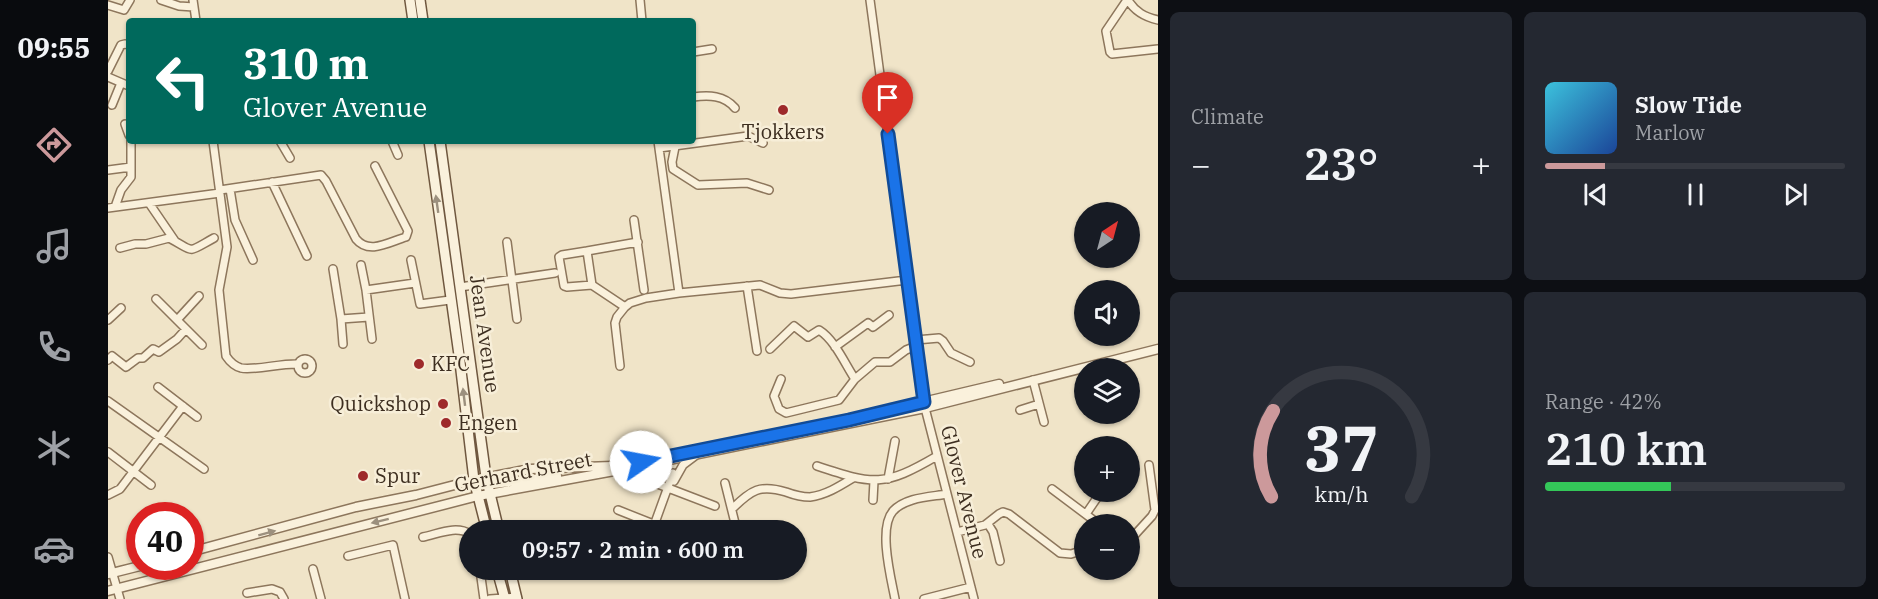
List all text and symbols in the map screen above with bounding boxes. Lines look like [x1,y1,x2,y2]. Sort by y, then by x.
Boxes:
text: 09:55 [18,30,90,65]
text: 310 m [243,36,369,91]
icon: left [144,42,222,120]
pin [862,72,913,134]
icon: arrive [871,81,904,114]
text: Glover Avenue [243,89,427,124]
text: Slow Tide [1635,90,1742,119]
marker: Tjokkers [776,103,790,117]
text: Climate [1191,103,1264,130]
place label: Tjokkers [742,118,824,145]
text: Marlow [1635,119,1705,146]
icon: directions [33,124,75,166]
text: 23° [1303,134,1379,192]
text: − [1191,143,1211,186]
text: + [1471,143,1491,186]
icon: previous [1579,178,1612,211]
icon: pause [1679,178,1712,211]
icon: next [1779,178,1812,211]
one-way arrow [433,194,442,213]
north arrow [1074,202,1140,268]
map controls [1074,202,1140,580]
icon: music [33,225,75,267]
street label: Jean Avenue [464,273,507,394]
button: sound [1074,280,1140,346]
icon: phone [33,326,75,368]
place label: KFC [431,350,470,377]
marker: KFC [412,357,426,371]
button: layers [1074,358,1140,424]
one-way arrow [459,387,469,406]
text: Range · 42% [1545,388,1662,415]
place label: Quickshop [330,390,431,417]
marker: Quickshop [436,397,450,411]
text: 37 [1304,407,1378,488]
place label: Engen [458,409,518,436]
marker: Engen [439,416,453,430]
text: 210 km [1545,419,1707,477]
street label: Glover Avenue [935,422,994,561]
icon: climate [33,427,75,469]
position arrow [609,430,673,494]
button: + [1074,436,1140,502]
street label: Gerhard Street [452,445,594,498]
place label: Spur [375,462,420,489]
marker: Spur [356,469,370,483]
text: km/h [1314,480,1368,508]
speed limit sign: 40 [126,502,204,580]
button: − [1074,514,1140,580]
one-way arrow [371,517,389,527]
one-way arrow [258,527,276,537]
icon: car [33,528,75,570]
text: 09:57 · 2 min · 600 m [522,535,744,564]

